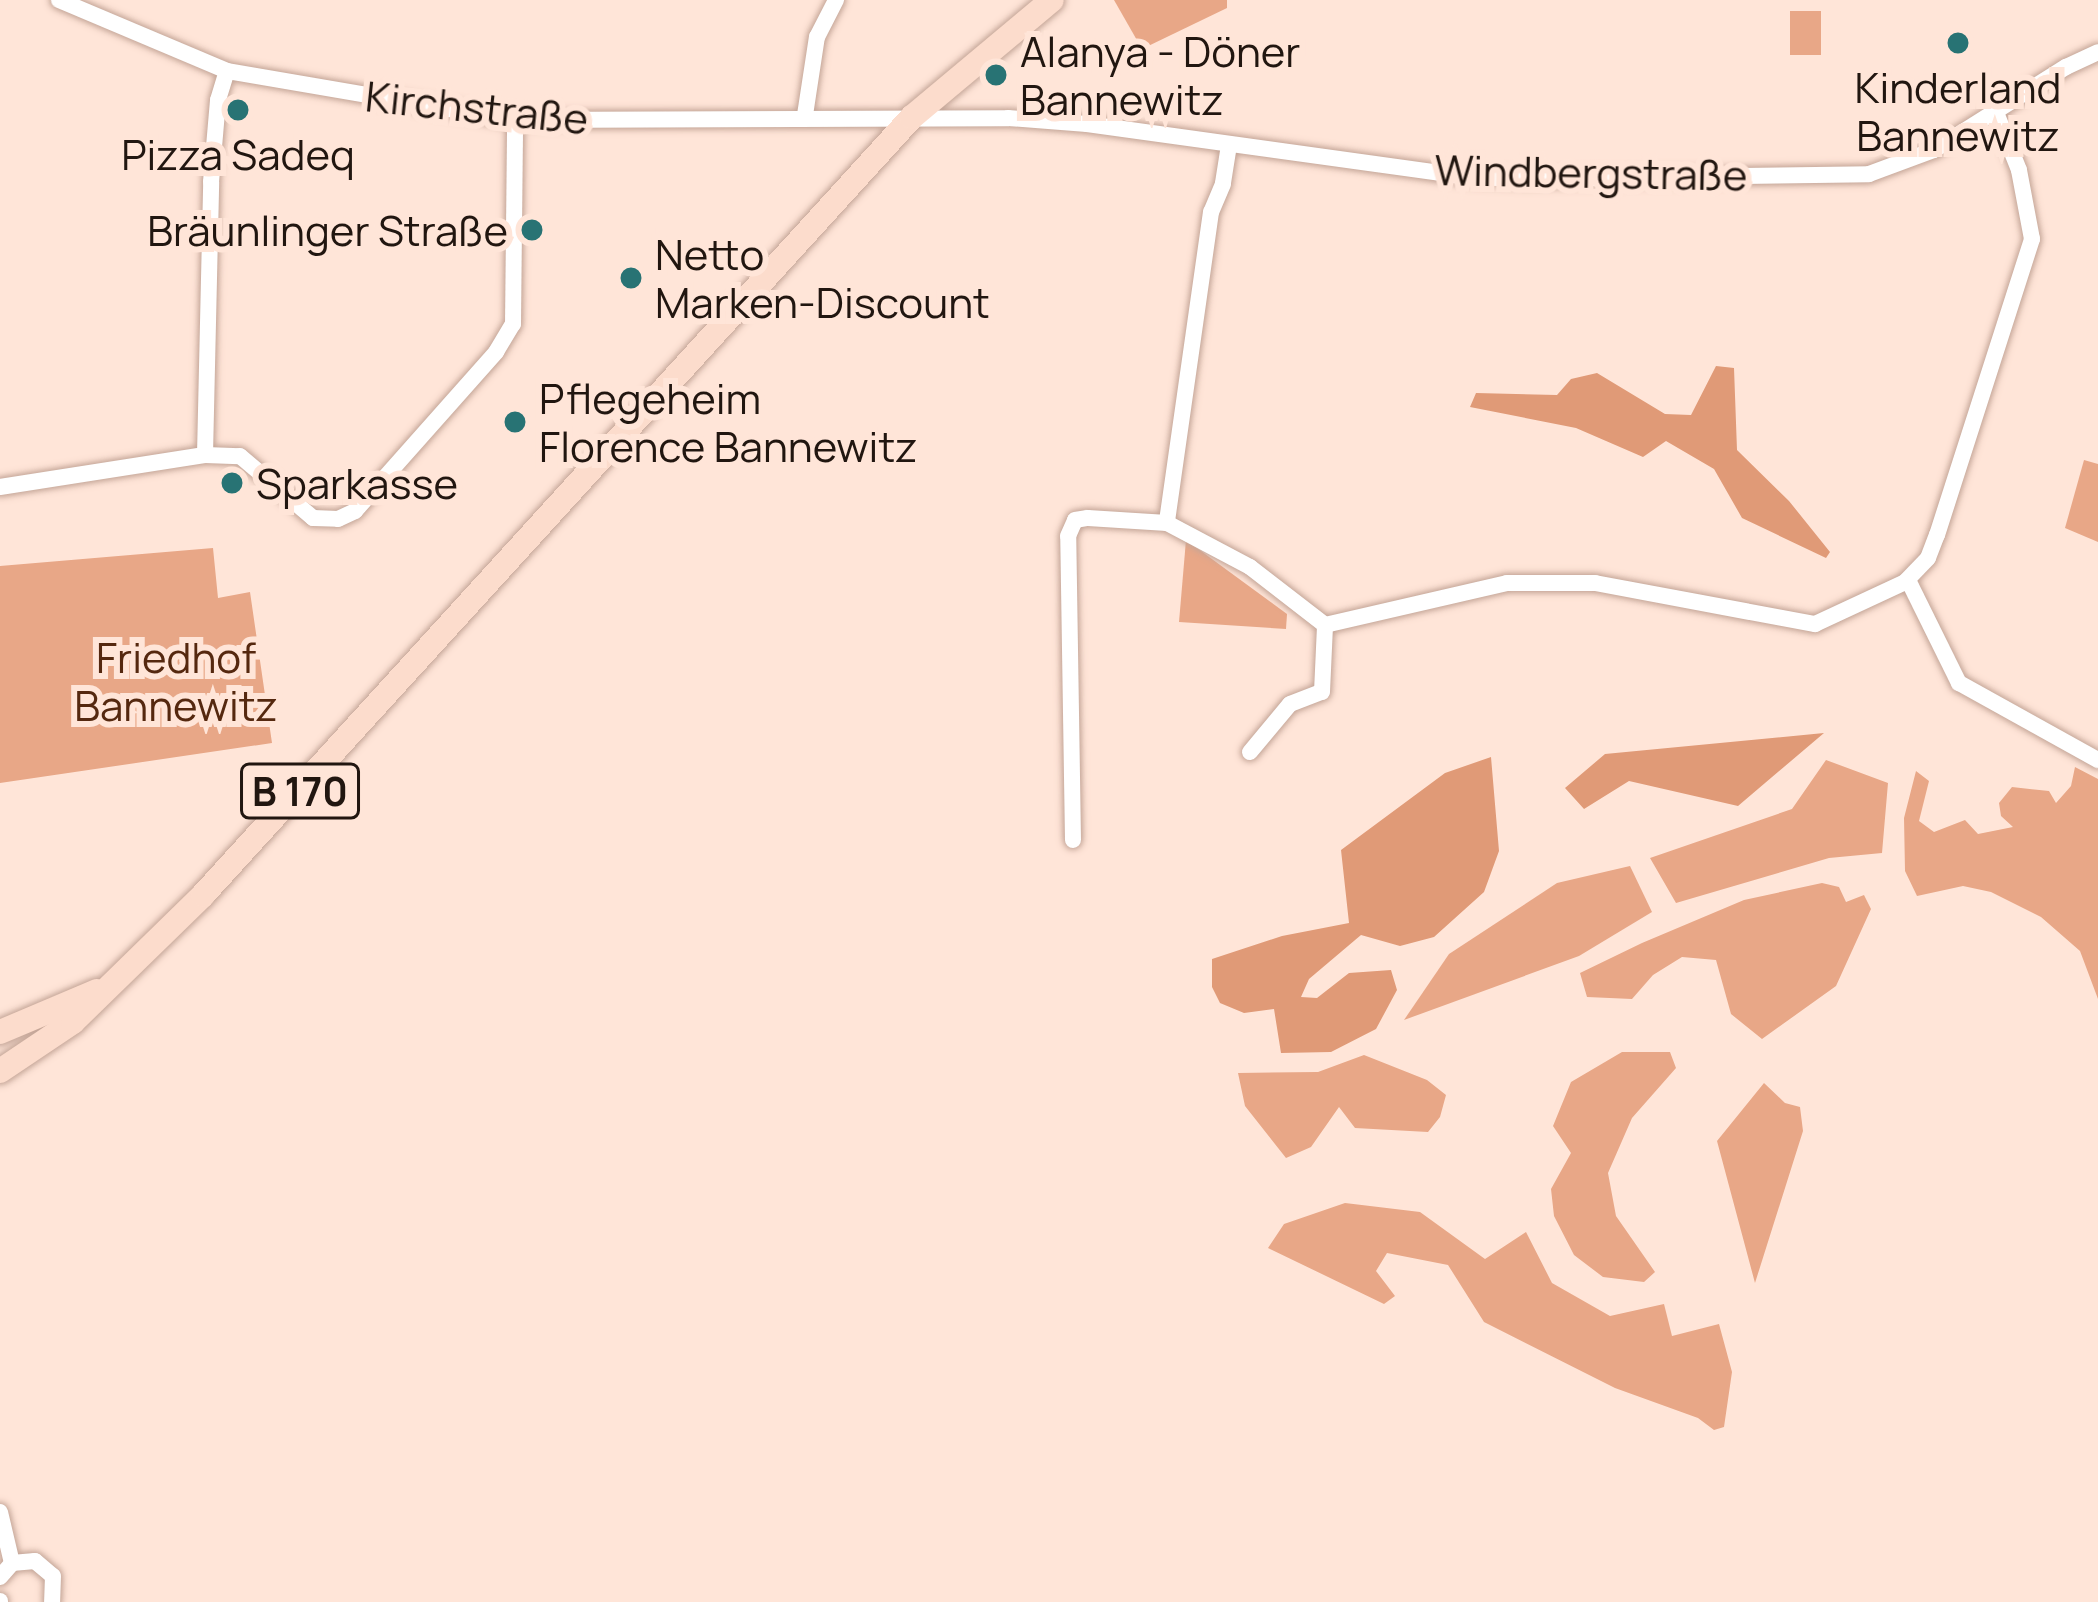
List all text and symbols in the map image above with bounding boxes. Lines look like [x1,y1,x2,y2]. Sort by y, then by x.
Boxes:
place label: Alanya - Döner Bannewitz [1020,26,1300,124]
marker: Kinderland Bannewitz [1945,30,1971,56]
marker: Alanya - Döner Bannewitz [983,62,1009,88]
place label: Kinderland Bannewitz [1855,62,2061,160]
street label: Kirchstraße [363,70,591,144]
marker: Pizza Sadeq [225,97,251,123]
place label: Pizza Sadeq [121,129,355,179]
street label: Windbergstraße [1434,144,1748,200]
place label: Bräunlinger Straße [147,205,508,255]
marker: Bräunlinger Straße [519,217,545,243]
place label: Netto Marken-Discount [655,229,990,328]
marker: Netto Marken-Discount [618,265,644,291]
place label: Pflegeheim Florence Bannewitz [539,373,917,472]
marker: Pflegeheim Florence Bannewitz [502,409,528,435]
place label: Sparkasse [256,458,458,508]
marker: Sparkasse [219,470,245,496]
park label: Friedhof Bannewitz [74,632,278,730]
road number: B 170 [240,758,360,824]

